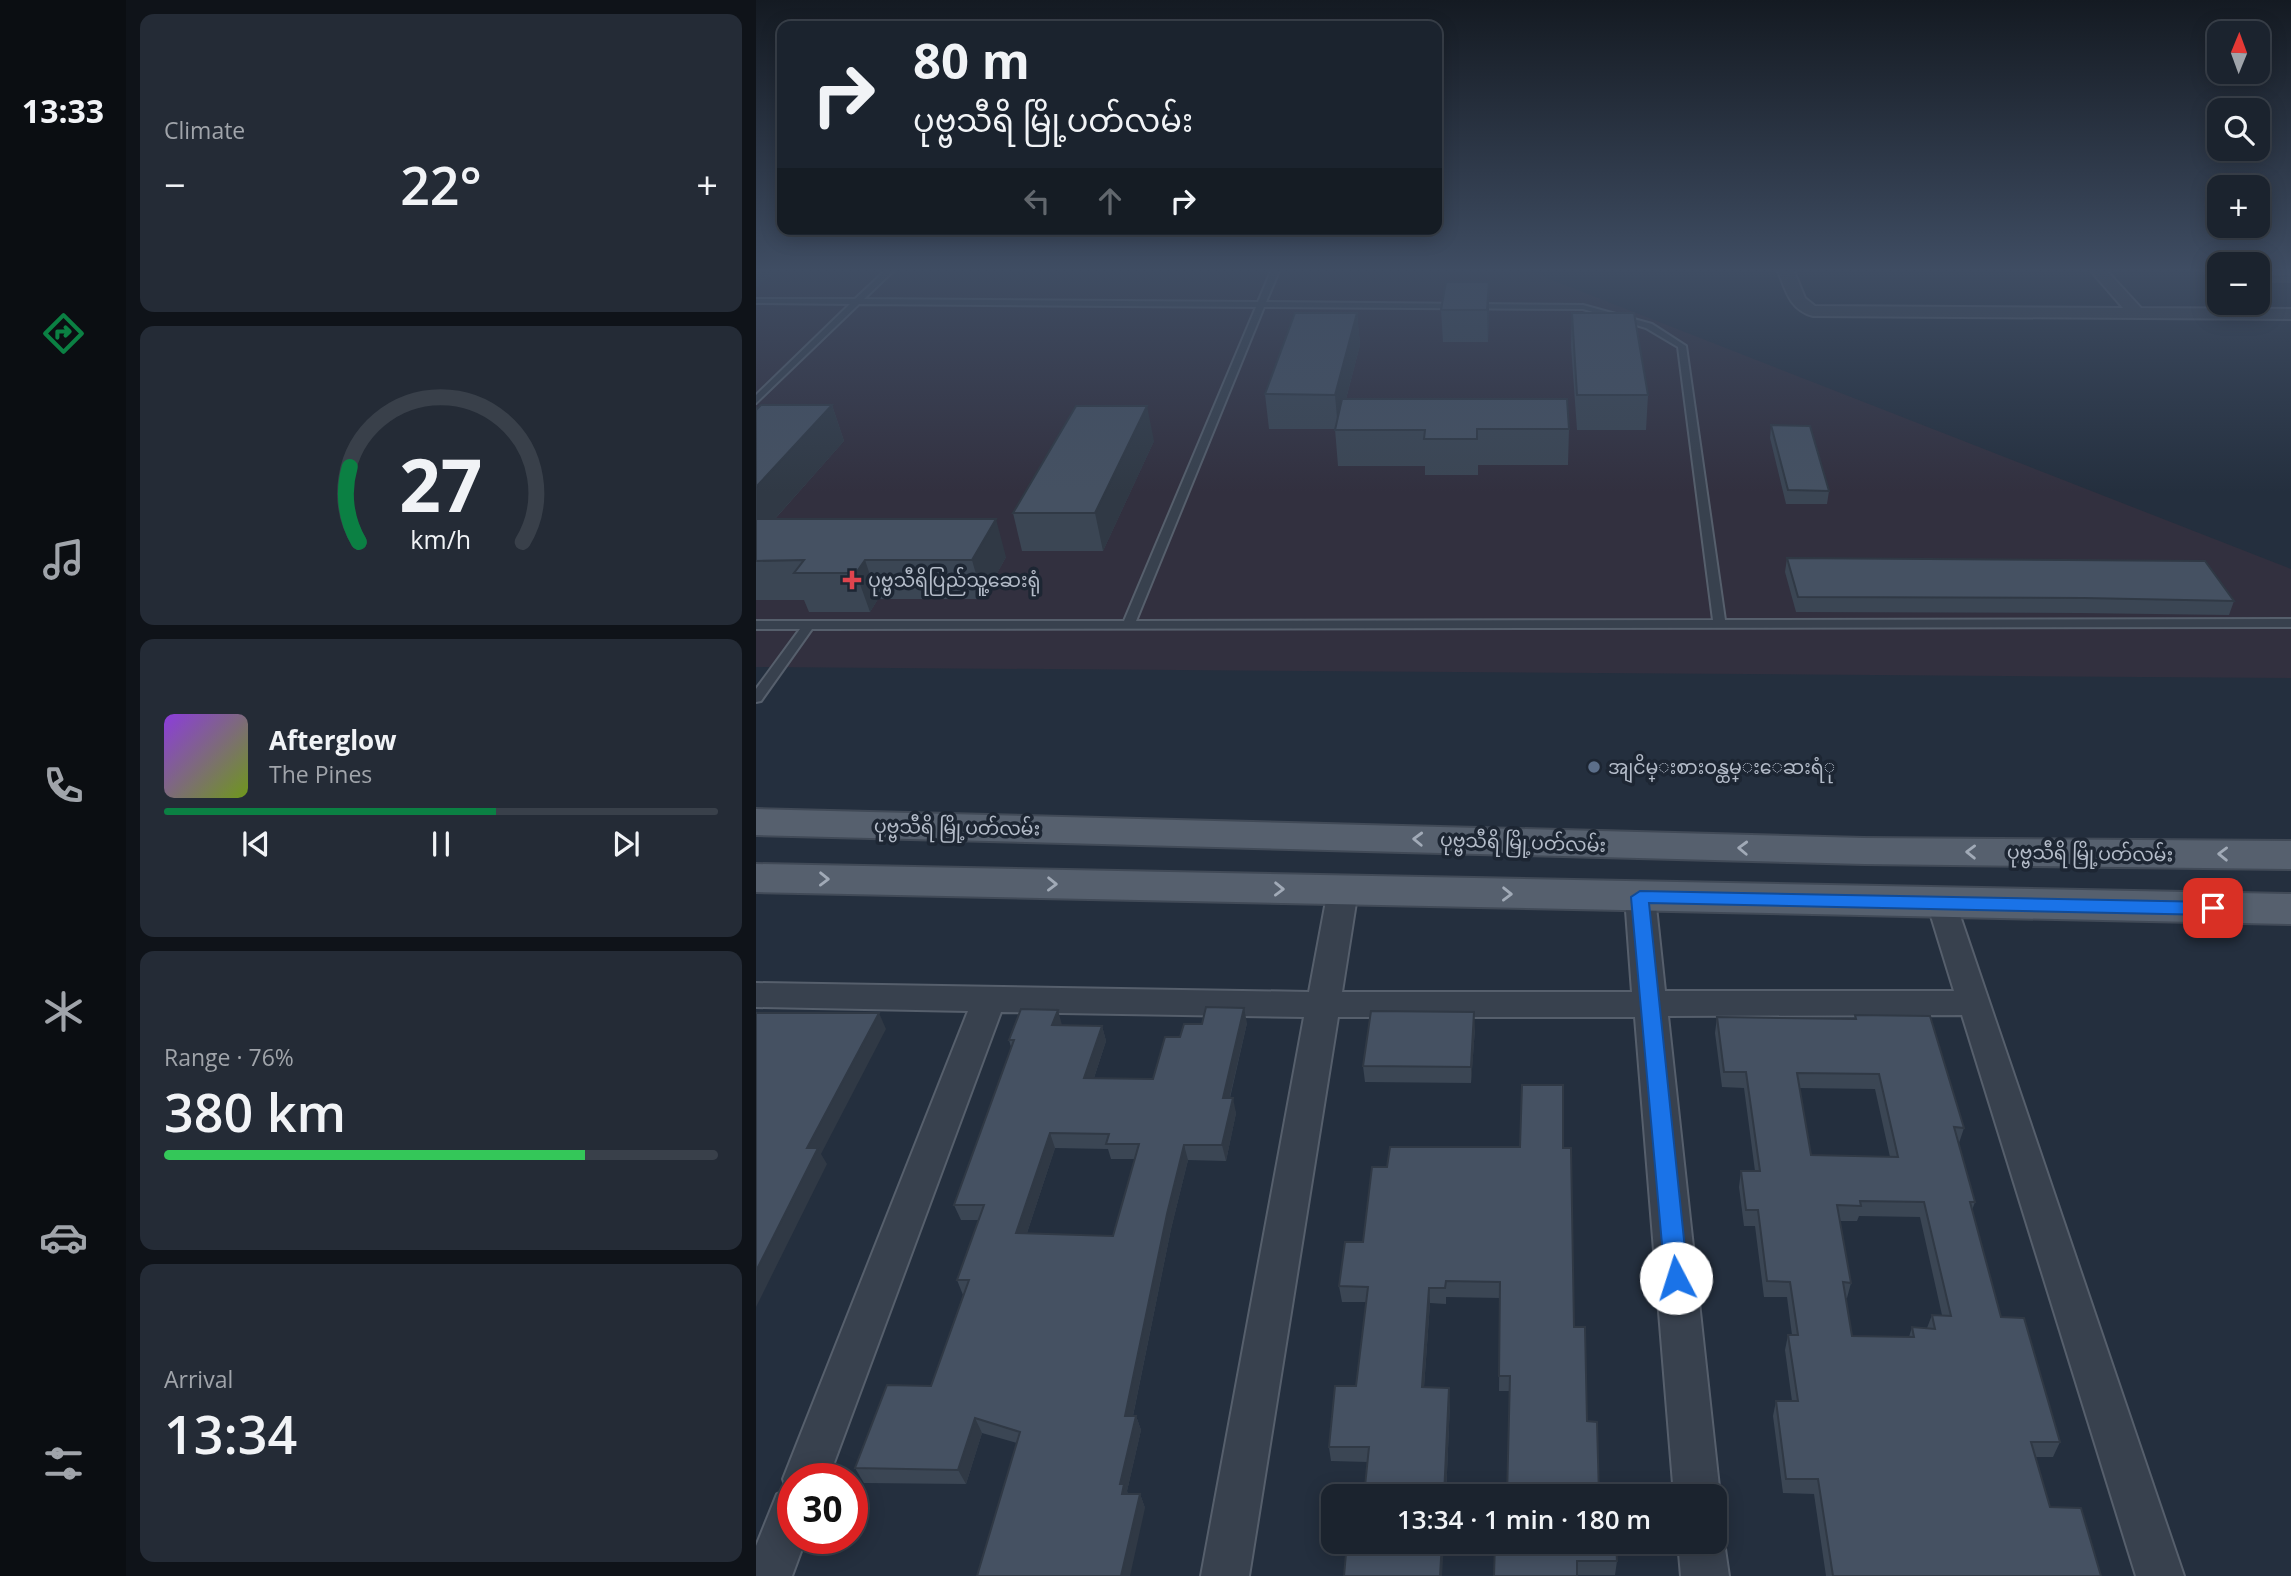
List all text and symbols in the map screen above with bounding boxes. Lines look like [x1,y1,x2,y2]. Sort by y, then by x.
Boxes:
north arrow [2207,21,2270,84]
map controls [2207,21,2270,315]
text: 80 m [913,27,1030,93]
icon: right [798,49,889,140]
text: 13:33 [22,89,104,132]
text: ပုဗ္ဗသီရိ မြို့ပတ်လမ်း [913,98,1193,141]
button: search [2207,98,2270,161]
text: Climate [164,114,245,146]
text: 22° [400,149,482,220]
text: − [164,158,186,210]
text: + [696,158,718,210]
button: + [2207,175,2270,238]
icon: left [1018,182,1056,220]
icon: ahead [1091,182,1129,220]
icon: right [1164,182,1202,220]
button: − [2207,252,2270,315]
icon: directions [39,309,88,358]
text: 27 [399,434,483,533]
text: km/h [411,521,471,555]
icon: music [39,535,88,584]
place label: ပုဗ္ဗသီရိပြည်သူ့ဆေးရုံ [868,566,1041,597]
marker: ပုဗ္ဗသီရိပြည်သူ့ဆေးရုံ [842,570,862,590]
text: Afterglow [269,722,396,758]
place label: အျငိမ္းစားဝန္ထမ္းေဆးရံု [1608,753,1835,784]
text: The Pines [269,758,372,790]
marker: အျငိမ္းစားဝန္ထမ္းေဆးရံု [1586,759,1602,775]
icon: phone [39,761,88,810]
street label: ပုဗ္ဗသီရိ မြို့ပတ်လမ်း [874,812,1040,845]
icon: previous [237,825,275,863]
icon: pause [422,825,460,863]
icon: next [607,825,645,863]
street label: ပုဗ္ဗသီရိ မြို့ပတ်လမ်း [1439,825,1607,862]
one-way arrow [1412,831,1423,847]
street label: ပုဗ္ဗသီရိ မြို့ပတ်လမ်း [2007,838,2173,871]
one-way arrow [1738,840,1749,855]
one-way arrow [1965,844,1976,860]
one-way arrow [2217,846,2228,862]
one-way arrow [819,872,830,887]
one-way arrow [1047,876,1057,892]
pin [2183,878,2243,938]
one-way arrow [1274,881,1285,897]
one-way arrow [1502,886,1512,902]
icon: arrive [2194,889,2232,927]
icon: climate [39,987,88,1036]
text: Range · 76% [164,1041,294,1073]
text: 380 km [164,1076,346,1147]
icon: car [39,1213,88,1262]
position arrow [1639,1241,1713,1315]
text: Arrival [164,1363,233,1395]
text: 13:34 [164,1398,297,1469]
icon: filters [39,1439,88,1488]
speed limit sign: 30 [777,1463,868,1554]
text: 13:34 · 1 min · 180 m [1397,1501,1651,1537]

